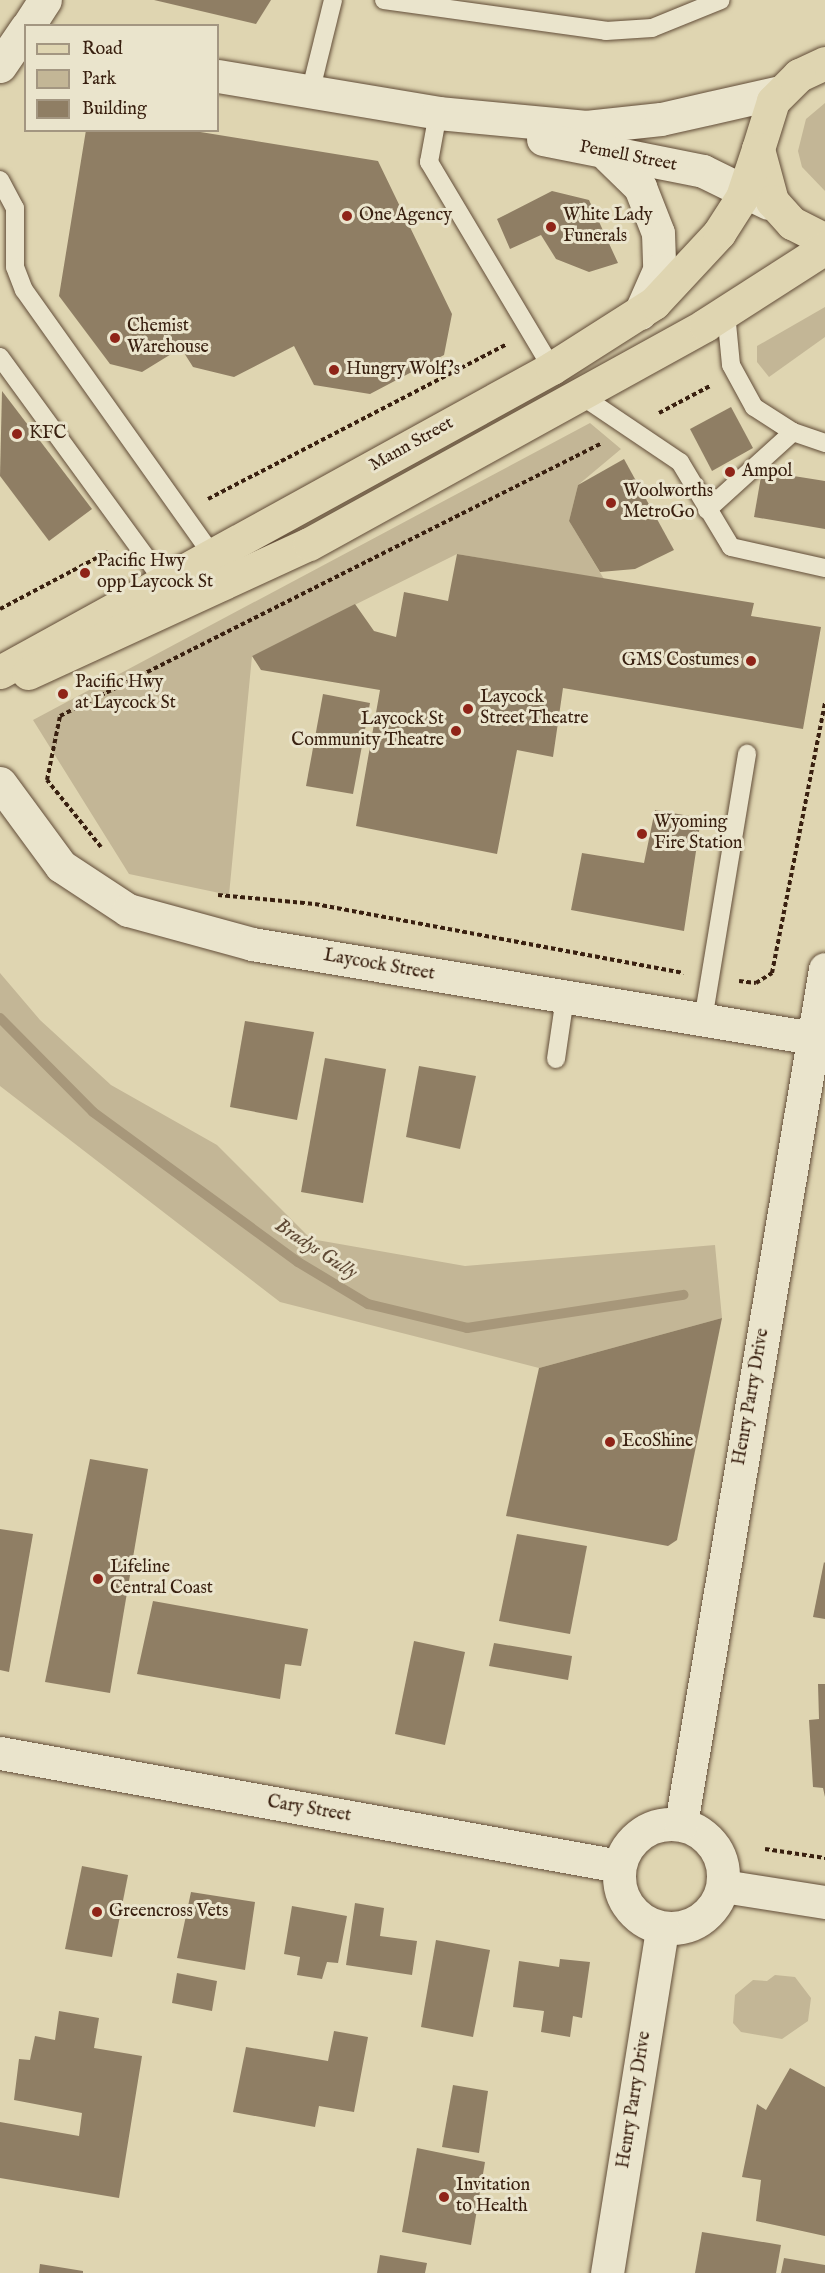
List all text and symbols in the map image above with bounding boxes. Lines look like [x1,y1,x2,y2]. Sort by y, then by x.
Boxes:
legend [24,24,219,132]
text: Road [82,38,123,61]
text: Park [82,68,116,91]
text: Building [82,98,147,121]
street label: Pemell Street [577,137,679,177]
place label: One Agency [359,205,452,227]
place label: White Lady Funerals [563,206,653,248]
marker: One Agency [340,209,354,223]
marker: White Lady Funerals [544,220,558,234]
place label: Chemist Warehouse [127,317,209,360]
marker: Chemist Warehouse [108,331,122,345]
place label: Hungry Wolf's [346,359,460,381]
marker: Hungry Wolf's [327,363,341,377]
street label: Mann Street [366,413,458,477]
place label: KFC [29,423,66,445]
marker: KFC [10,427,24,441]
place label: Ampol [742,461,792,483]
marker: Ampol [723,465,737,479]
place label: Woolworths MetroGo [623,482,713,524]
marker: Woolworths MetroGo [604,496,618,510]
place label: Pacific Hwy opp Laycock St [97,552,213,594]
marker: Pacific Hwy opp Laycock St [78,566,92,580]
place label: GMS Costumes [622,650,739,672]
marker: GMS Costumes [744,654,758,668]
place label: Pacific Hwy at Laycock St [75,673,176,716]
marker: Pacific Hwy at Laycock St [56,687,70,701]
place label: Laycock Street Theatre [480,688,588,730]
marker: Laycock Street Theatre [461,702,475,716]
place label: Laycock St Community Theatre [291,710,444,752]
marker: Laycock St Community Theatre [449,724,463,738]
place label: Wyoming Fire Station [654,813,742,856]
marker: Wyoming Fire Station [635,827,649,841]
street label: Laycock Street [322,946,436,986]
water label: Bradys Gully [270,1213,362,1285]
street label: Henry Parry Drive [729,1327,775,1467]
place label: EcoShine [622,1431,693,1453]
marker: EcoShine [603,1435,617,1449]
place label: Lifeline Central Coast [110,1558,213,1600]
marker: Lifeline Central Coast [91,1572,105,1586]
street label: Cary Street [265,1792,353,1828]
place label: Greencross Vets [109,1901,228,1923]
marker: Greencross Vets [90,1905,104,1919]
street label: Henry Parry Drive [614,2030,656,2170]
place label: Invitation to Health [456,2176,530,2218]
marker: Invitation to Health [437,2190,451,2204]

